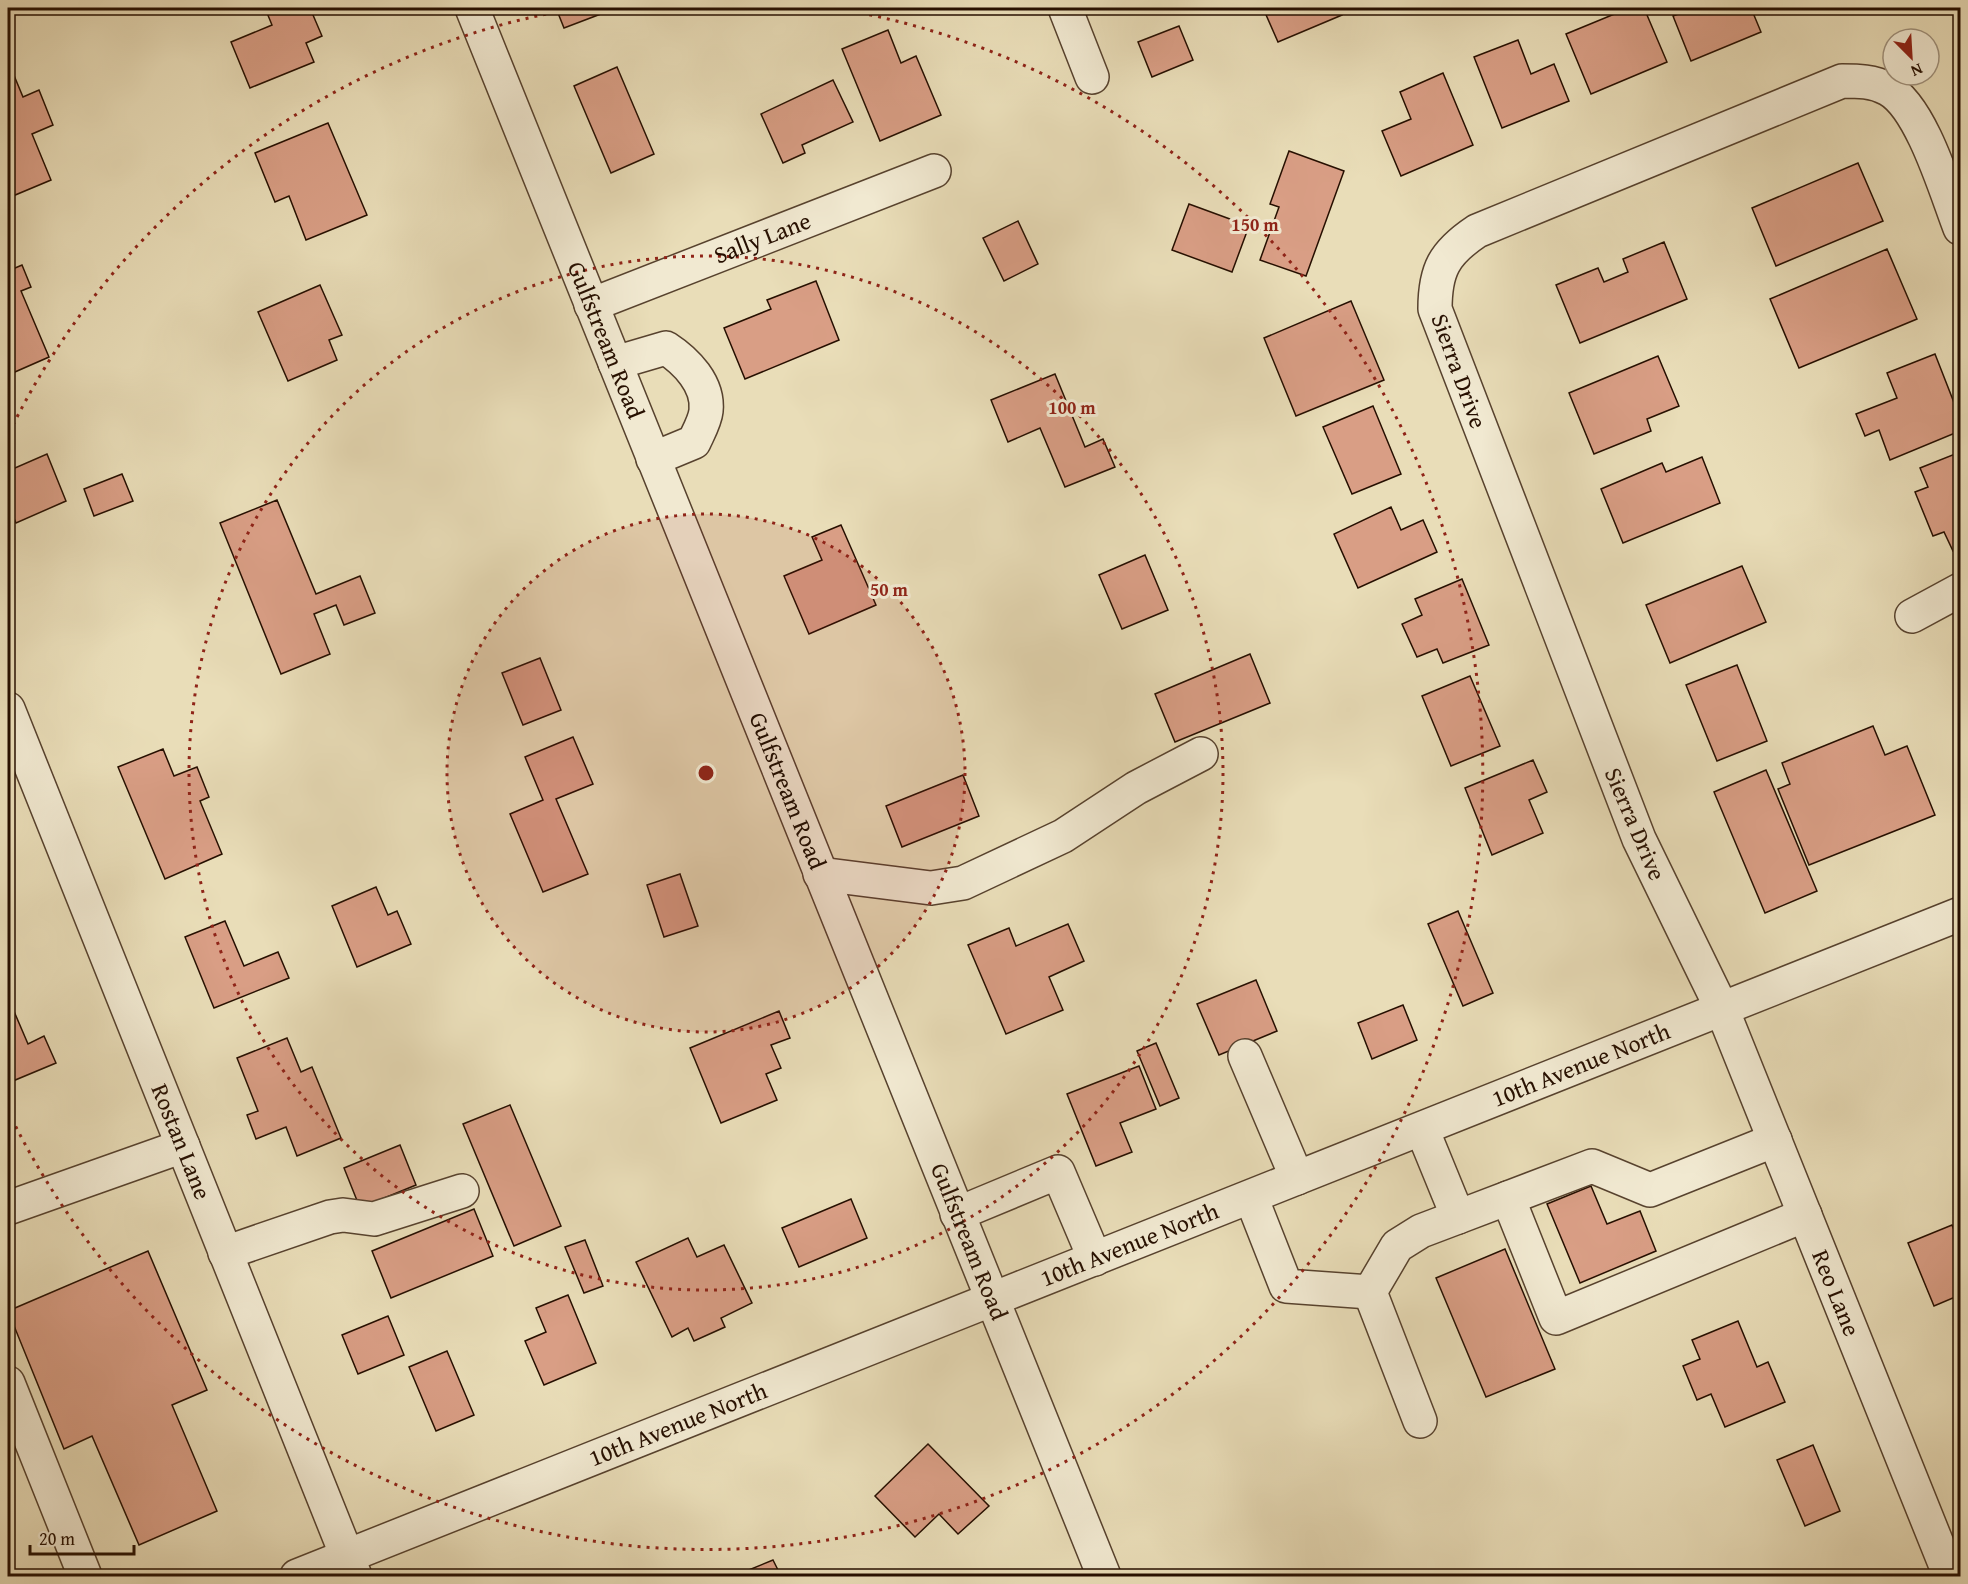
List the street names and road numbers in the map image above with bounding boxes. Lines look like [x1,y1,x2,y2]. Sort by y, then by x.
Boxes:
street label: Sally Lane [709,203,816,272]
street label: Gulfstream Road [559,256,654,424]
street label: Sierra Drive [1423,309,1496,433]
street label: Gulfstream Road [741,707,835,875]
street label: Sierra Drive [1596,762,1675,886]
street label: 10th Avenue North [1486,1013,1676,1116]
street label: Rostan Lane [143,1078,221,1205]
street label: Gulfstream Road [922,1157,1017,1325]
street label: 10th Avenue North [1035,1193,1224,1295]
street label: Reo Lane [1803,1244,1870,1341]
street label: 10th Avenue North [583,1372,773,1475]

